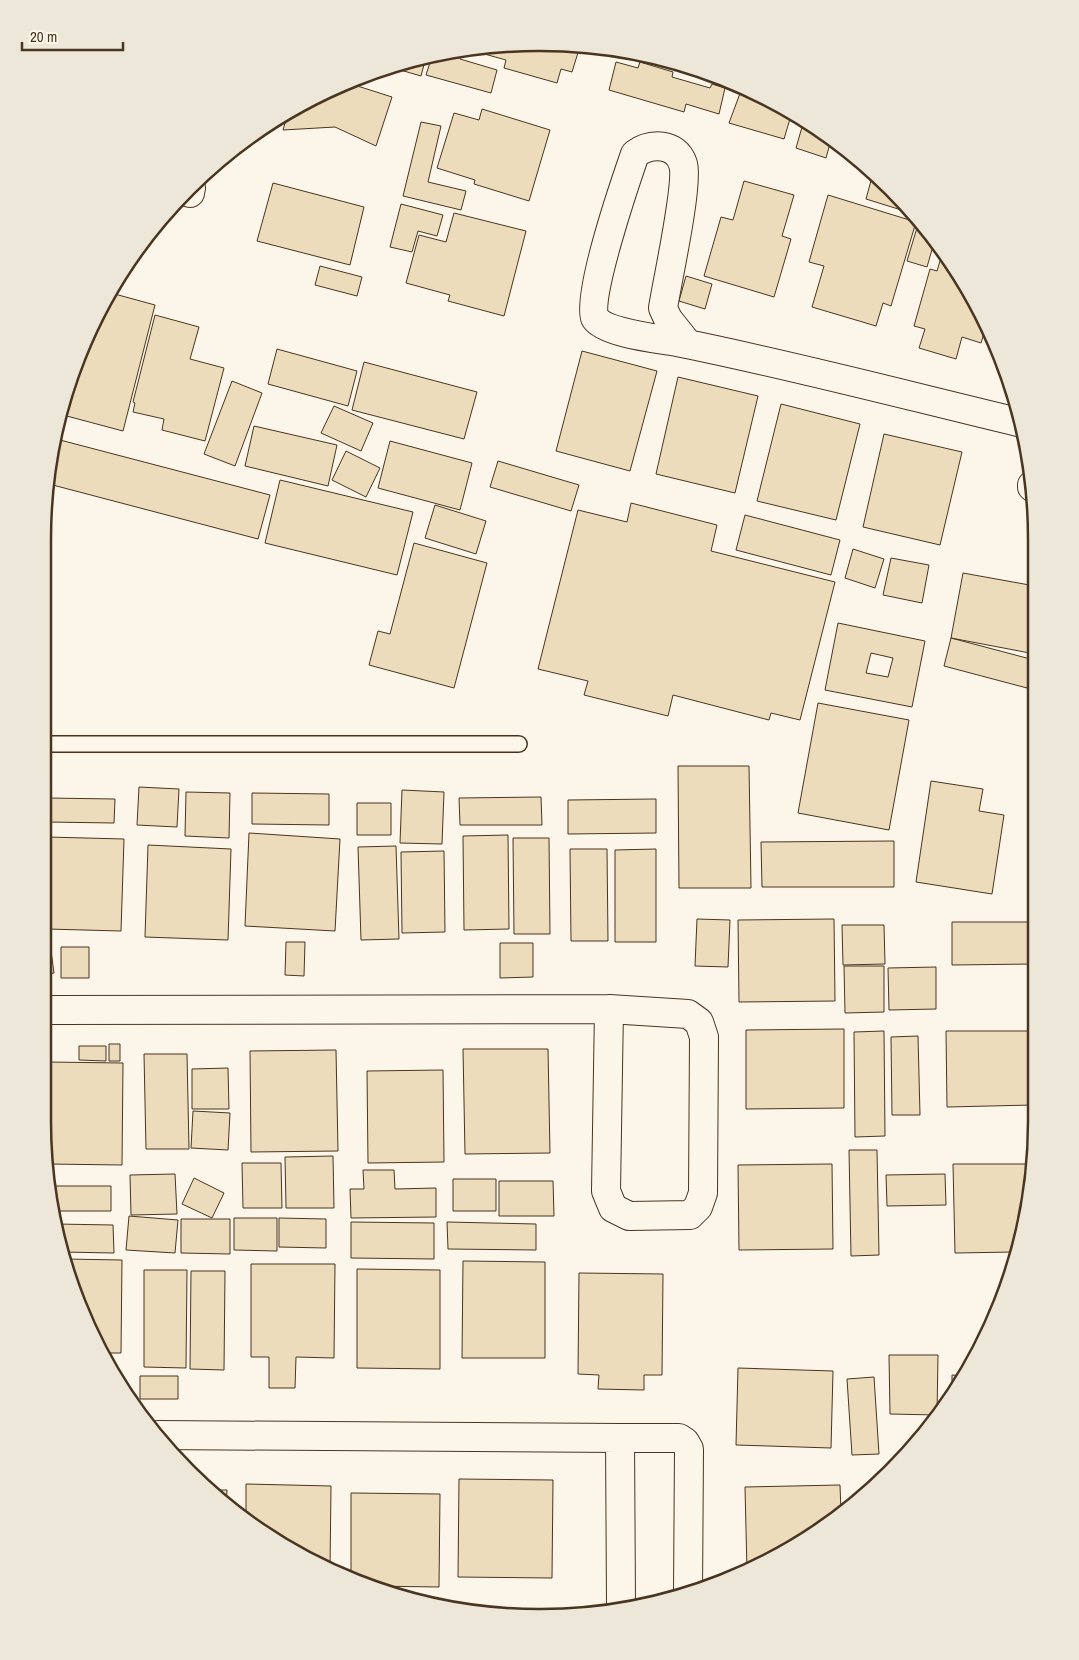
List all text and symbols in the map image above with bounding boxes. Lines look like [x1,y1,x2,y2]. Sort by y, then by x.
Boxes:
scale bar [22,20,124,52]
text: 20 m [30,26,57,47]

